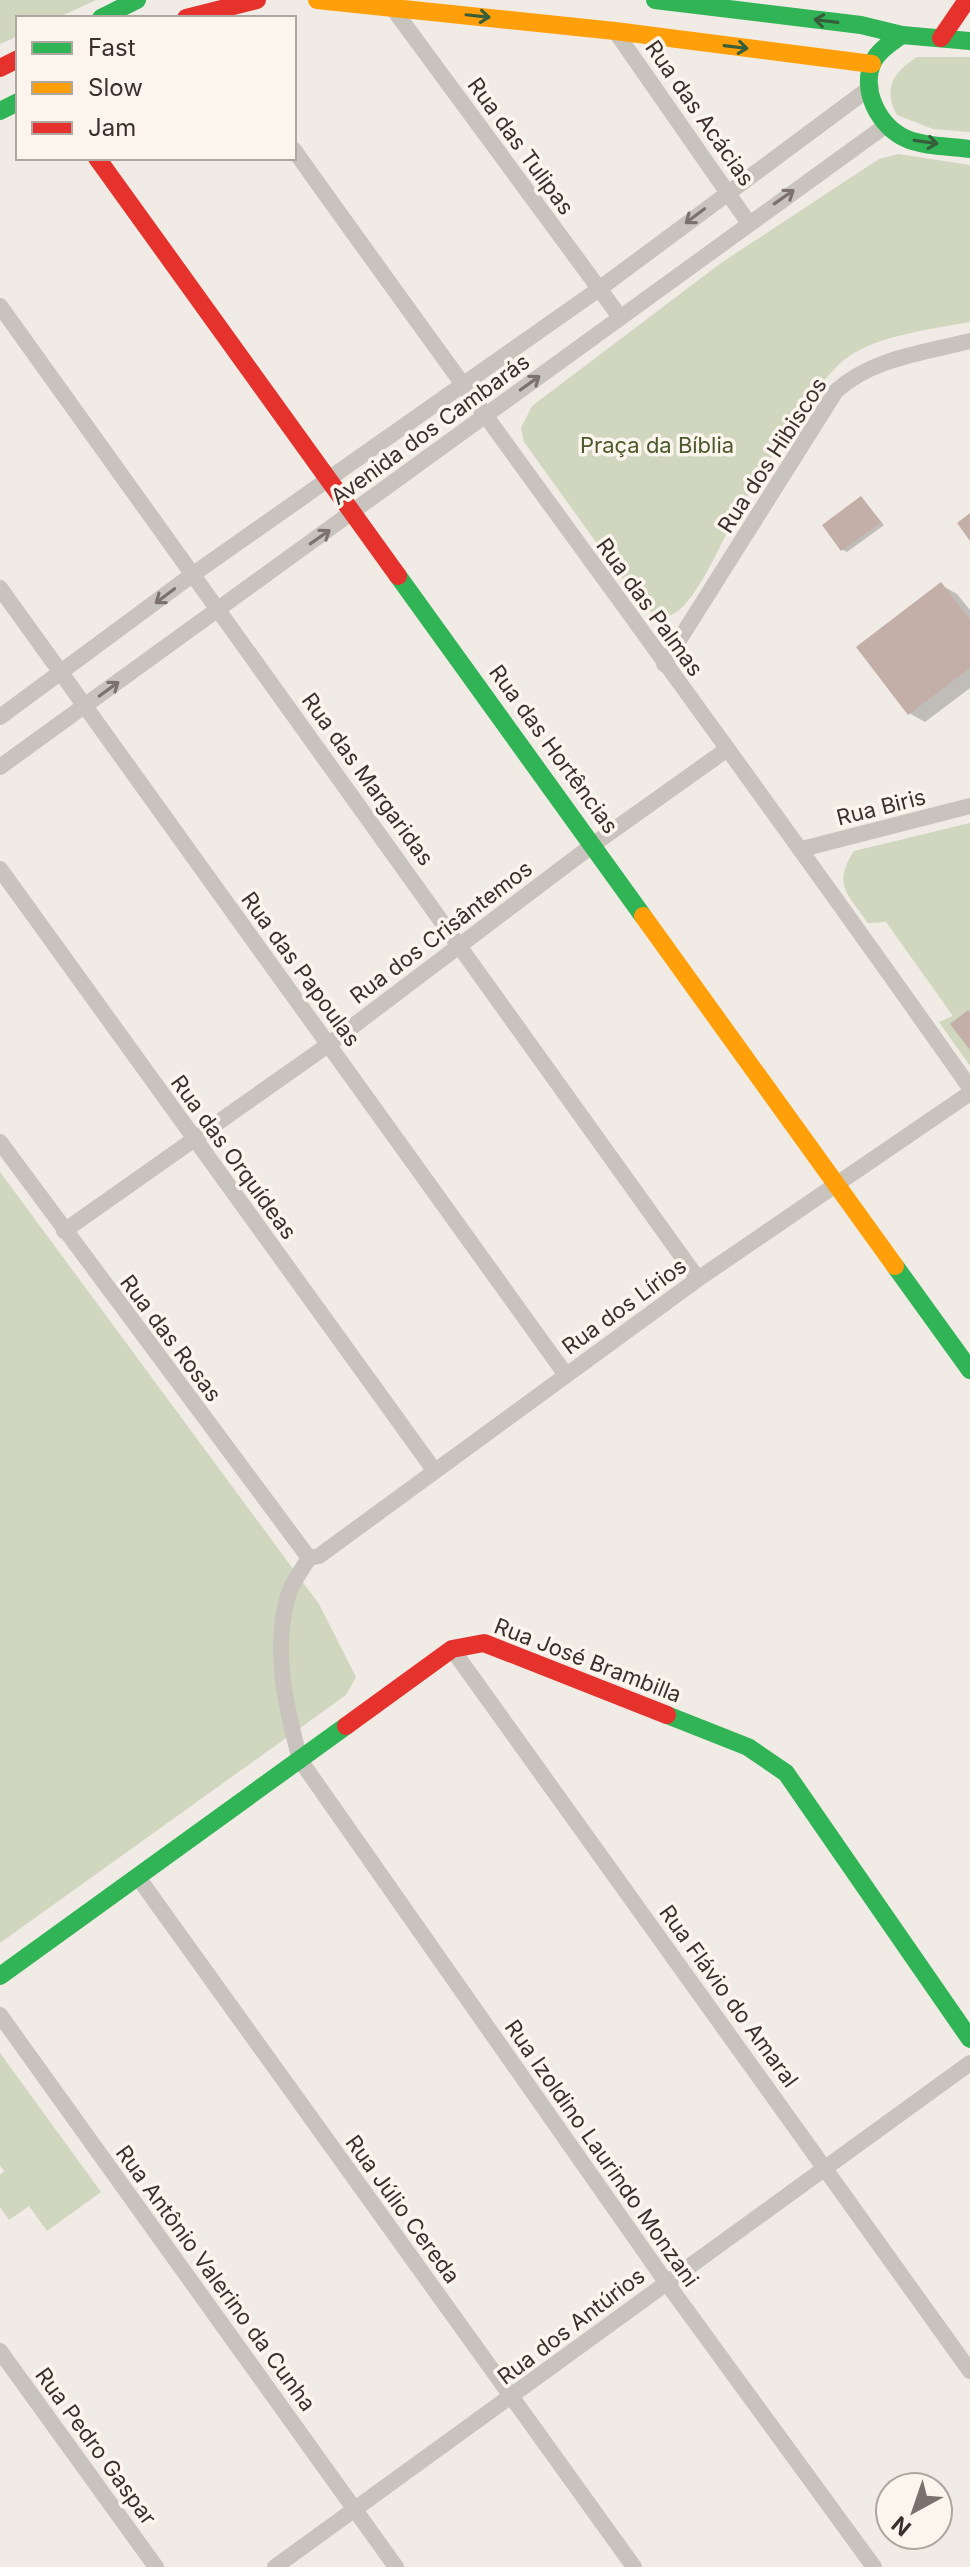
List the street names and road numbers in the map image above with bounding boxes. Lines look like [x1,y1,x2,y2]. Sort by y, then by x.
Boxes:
street label: Rua das Acácias [640,35,760,191]
street label: Rua das Tulipas [463,72,579,220]
street label: Avenida dos Cambarás [326,348,534,510]
street label: Rua dos Hibiscos [712,373,832,537]
street label: Rua das Palmas [591,533,709,681]
street label: Rua das Hortências [484,660,624,838]
street label: Rua das Margaridas [297,688,439,870]
street label: Rua Biris [834,783,928,831]
street label: Rua dos Crisântemos [345,855,537,1009]
street label: Rua das Papoulas [236,887,366,1051]
street label: Rua das Orquídeas [166,1070,302,1244]
street label: Rua dos Lírios [557,1252,691,1360]
street label: Rua das Rosas [115,1270,227,1406]
street label: Rua José Brambilla [491,1612,685,1708]
street label: Rua Flávio do Amaral [654,1900,804,2092]
street label: Rua Izoldino Laurindo Monzani [500,2015,704,2291]
street label: Rua Júlio Cereda [341,2130,465,2288]
street label: Rua Antônio Valerino da Cunha [111,2140,321,2416]
street label: Rua dos Antúrios [492,2262,650,2390]
street label: Rua Pedro Gaspar [30,2362,162,2530]

